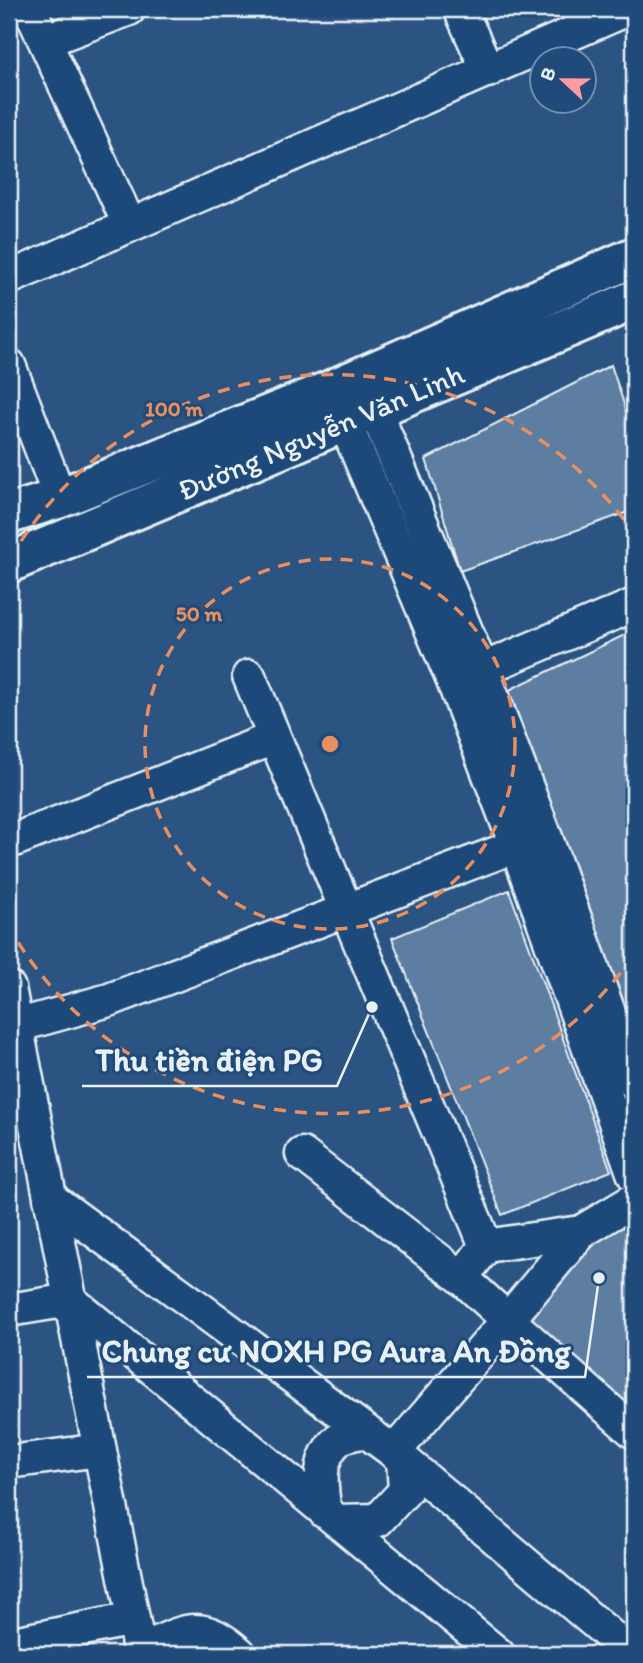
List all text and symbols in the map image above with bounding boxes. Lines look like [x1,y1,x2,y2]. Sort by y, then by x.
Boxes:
north arrow [528,46,598,116]
text: B [535,64,561,84]
street label: Đường Nguyễn Văn Linh [172,354,469,509]
text: 100 m [145,396,203,421]
text: 50 m [176,601,223,626]
centre of rings [318,732,342,756]
callout: Thu tiền điện PG [82,1033,337,1086]
text: Thu tiền điện PG [94,1041,323,1079]
callout: Chung cư NOXH PG Aura An Đồng [87,1324,585,1377]
text: Chung cư NOXH PG Aura An Đồng [101,1332,571,1370]

